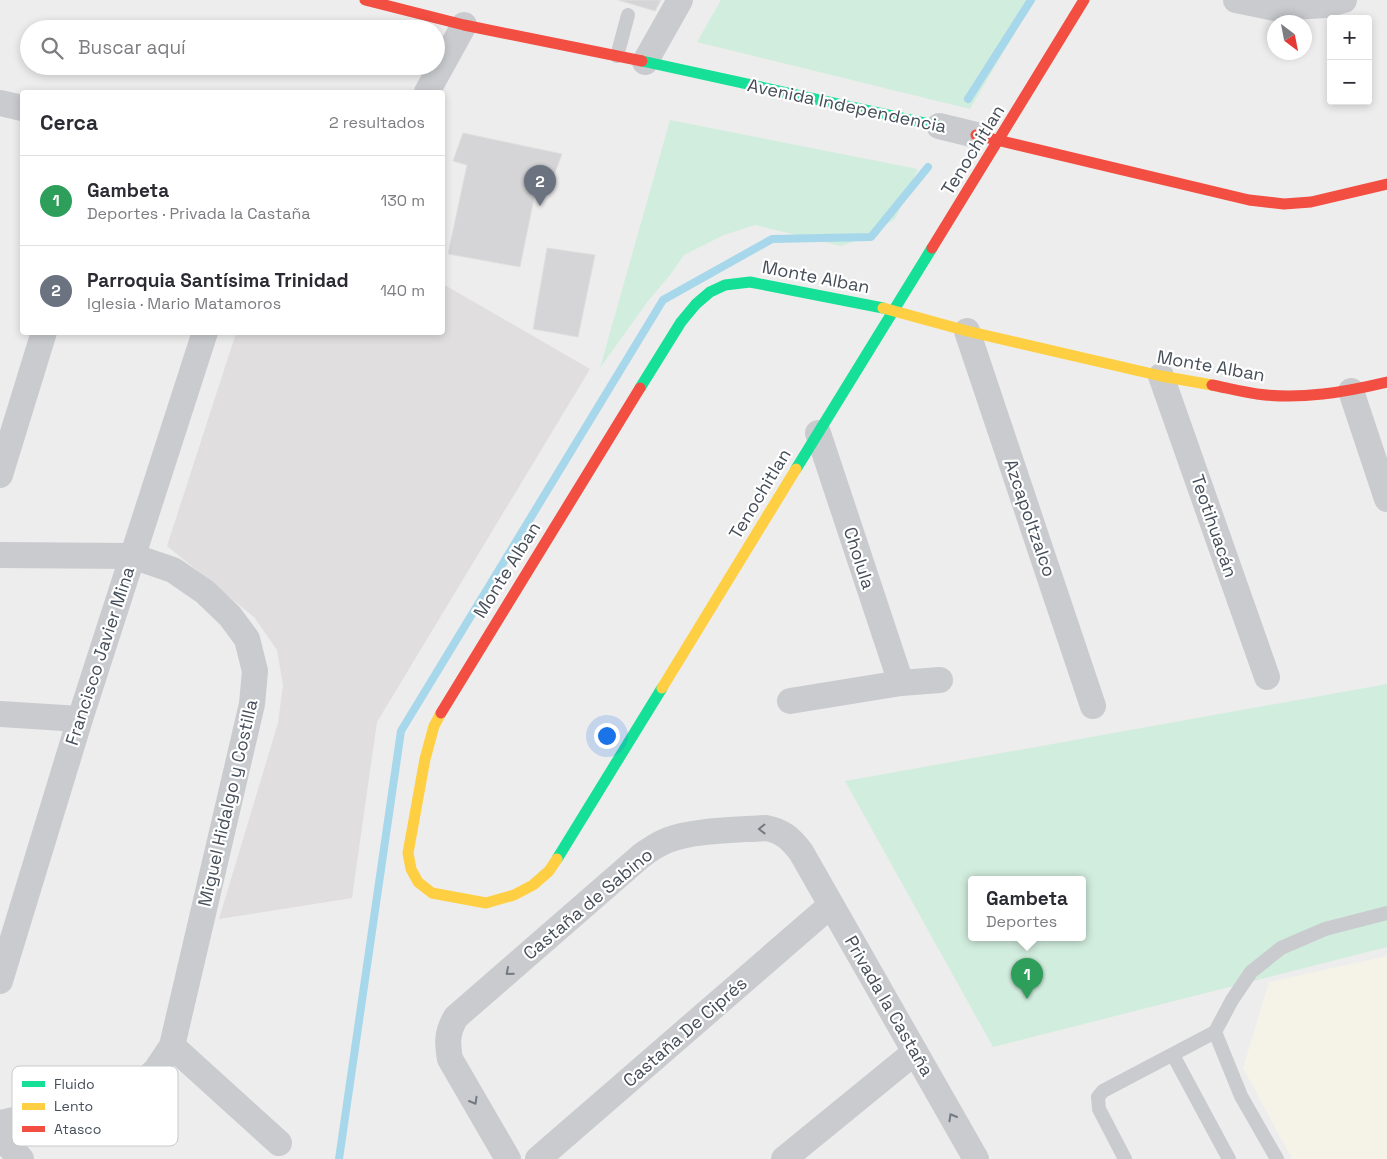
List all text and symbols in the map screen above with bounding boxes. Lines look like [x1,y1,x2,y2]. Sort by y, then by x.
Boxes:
north arrow [1267,15,1312,60]
map controls [1327,15,1372,105]
button: + [1327,15,1372,60]
search box [20,20,445,75]
icon: search [38,34,66,62]
text: Buscar aquí [78,35,186,60]
button: − [1327,60,1372,105]
street label: Avenida Independencia [746,73,949,138]
street label: Tenochitlan [936,100,1009,199]
text: Cerca [40,109,98,136]
text: 2 resultados [329,112,425,133]
pin: 2 [524,165,556,206]
text: Gambeta [87,178,169,203]
text: 1 [52,190,60,211]
text: 130 m [381,190,425,211]
text: Deportes · Privada la Castaña [87,203,310,224]
street label: Monte Alban [760,255,872,298]
text: Parroquia Santísima Trinidad [87,268,349,293]
text: 2 [51,280,61,301]
text: 140 m [380,280,425,301]
text: Iglesia · Mario Matamoros [87,293,281,314]
street label: Monte Alban [1155,345,1267,386]
street label: Tenochitlan [723,444,796,543]
street label: Azcapoltzalco [1000,456,1061,580]
street label: Teotihuacán [1186,471,1243,580]
street label: Monte Alban [468,517,545,622]
street label: Cholula [839,524,880,592]
street label: Francisco Javier Mina [60,564,139,748]
street label: Miguel Hidalgo y Costilla [193,697,263,909]
your location [594,723,620,749]
one-way arrow [758,824,766,834]
street label: Castaña de Sabino [518,843,657,965]
popup [968,876,1086,941]
text: Gambeta [986,886,1068,911]
text: Deportes [986,911,1057,932]
street label: Privada la Castaña [840,931,939,1080]
pin: 1 [1011,958,1043,999]
one-way arrow [505,966,514,975]
street label: Castaña De Ciprés [618,971,751,1092]
legend [12,1066,178,1146]
text: Fluido [54,1075,95,1093]
one-way arrow [468,1096,478,1105]
text: Lento [54,1097,93,1115]
one-way arrow [948,1113,958,1122]
text: Atasco [54,1120,101,1138]

